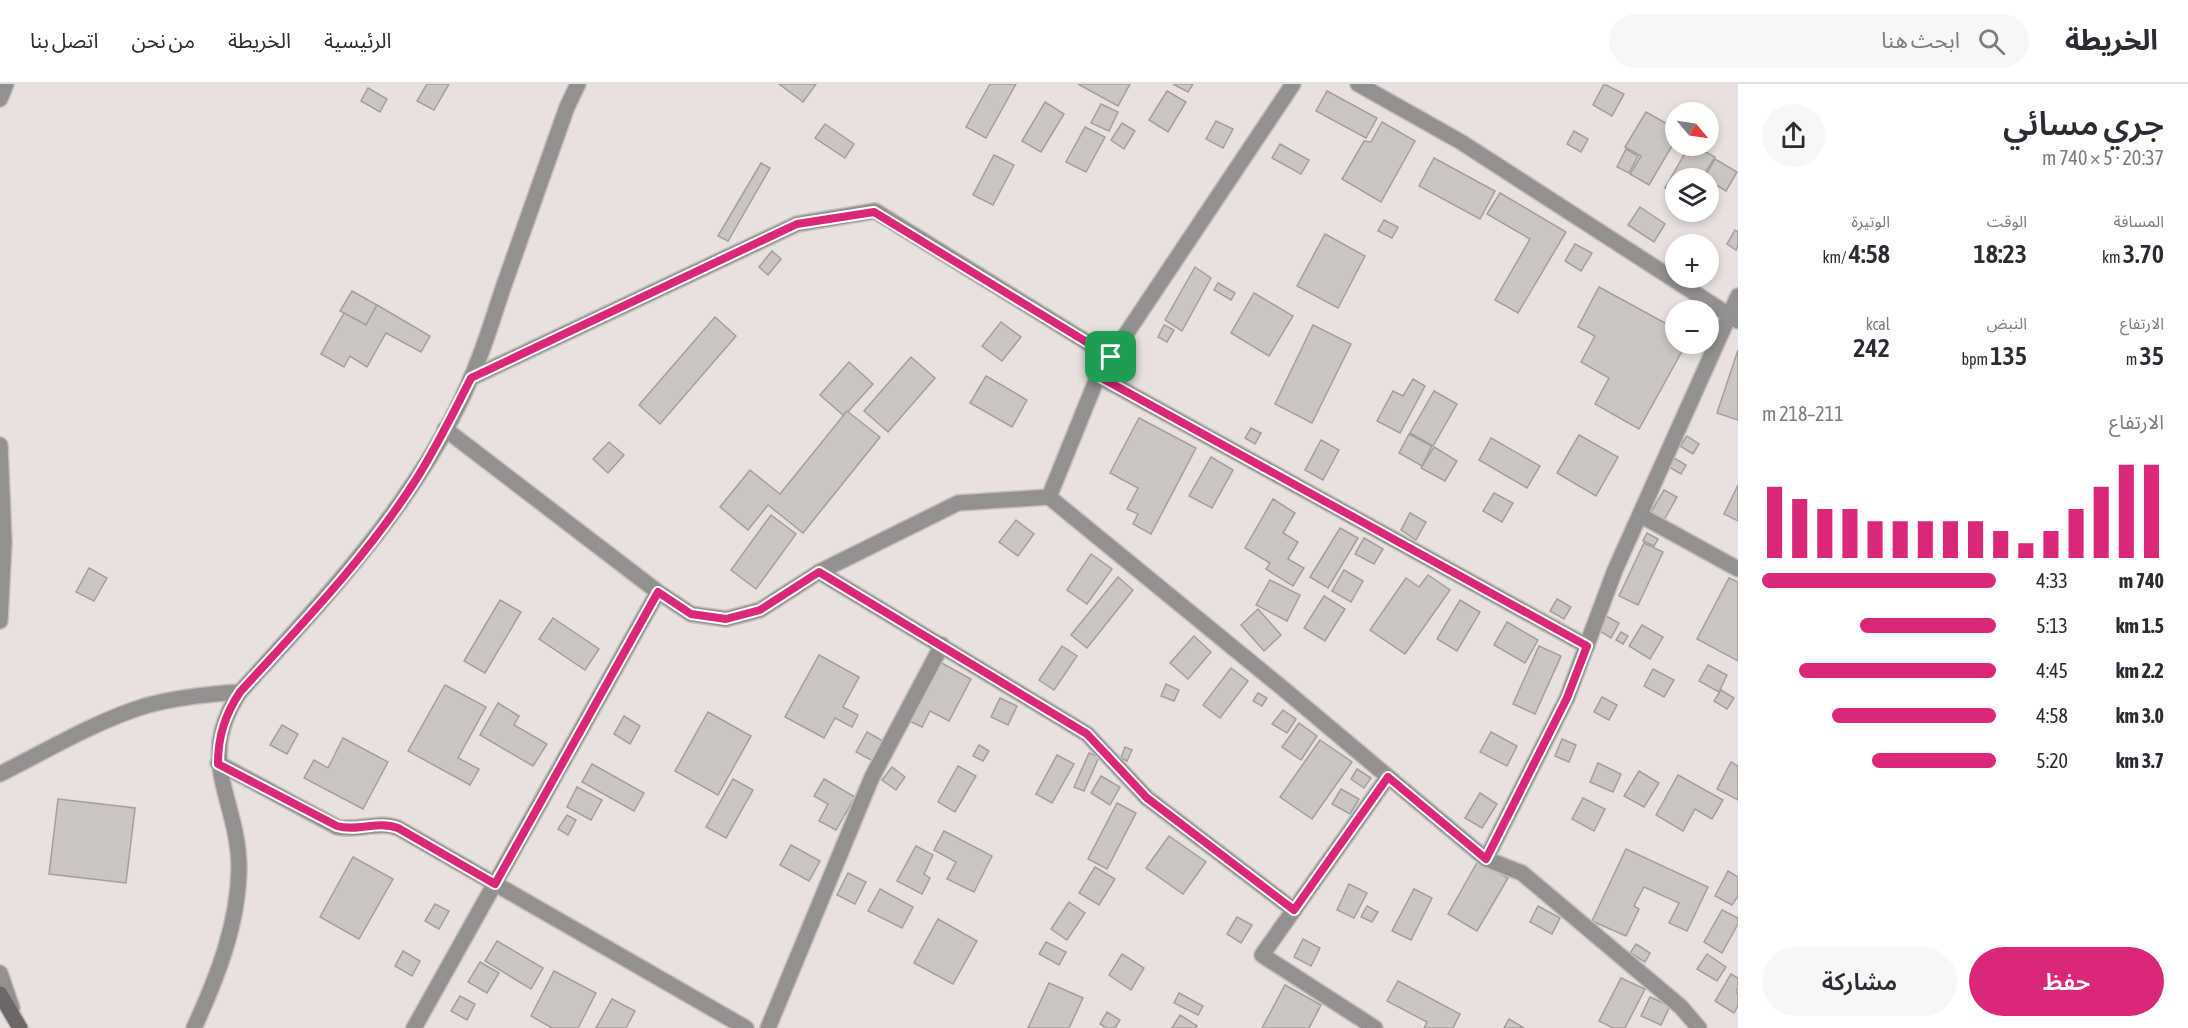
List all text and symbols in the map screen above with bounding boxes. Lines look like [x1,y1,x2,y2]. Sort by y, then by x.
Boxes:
search box [1609,14,2029,68]
text: الخريطة [2065,24,2158,56]
icon: search [1975,25,2008,58]
text: ابحث هنا [1881,27,1960,53]
text: اتصل بنا [30,28,98,52]
text: من نحن [131,28,195,52]
text: الخريطة [228,28,291,52]
text: الرئيسية [324,28,391,52]
north arrow [1665,102,1719,156]
map controls [1665,102,1719,354]
button: share [1762,104,1825,167]
text: جري مسائي [2003,104,2164,142]
text: 20:37 · 5 × 740 m [2042,146,2164,169]
button: layers [1665,168,1719,222]
text: الوتيرة [1852,212,1890,230]
text: الوقت [1987,212,2027,230]
text: المسافة [2114,212,2164,230]
button: + [1665,234,1719,288]
text: 4:58 [1849,239,1890,269]
text: 18:23 [1973,239,2027,269]
text: 3.70 [2123,239,2164,269]
text: /km [1823,248,1849,266]
text: km [2102,248,2123,266]
button: − [1665,300,1719,354]
text: النبض [1986,314,2027,332]
text: الارتفاع [2120,314,2164,332]
text: kcal [1866,315,1890,333]
pin [1085,331,1136,382]
text: 242 [1853,333,1890,363]
icon: arrive [1094,340,1127,373]
text: 135 [1990,341,2027,371]
text: 35 [2140,341,2164,371]
text: bpm [1961,350,1990,368]
text: m [2126,350,2140,368]
text: 211–218 m [1762,402,1844,425]
text: الارتفاع [2109,410,2164,433]
text: 4:33 [2036,569,2068,592]
text: 740 m [2119,569,2164,592]
text: 5:13 [2036,614,2068,637]
text: 1.5 km [2116,614,2164,637]
text: 4:45 [2036,659,2068,682]
text: 2.2 km [2116,659,2164,682]
text: 4:58 [2036,704,2068,727]
text: 3.0 km [2116,704,2164,727]
text: 5:20 [2036,749,2068,772]
text: 3.7 km [2116,749,2164,772]
button: مشاركة [1762,947,1957,1016]
button: حفظ [1969,947,2164,1016]

